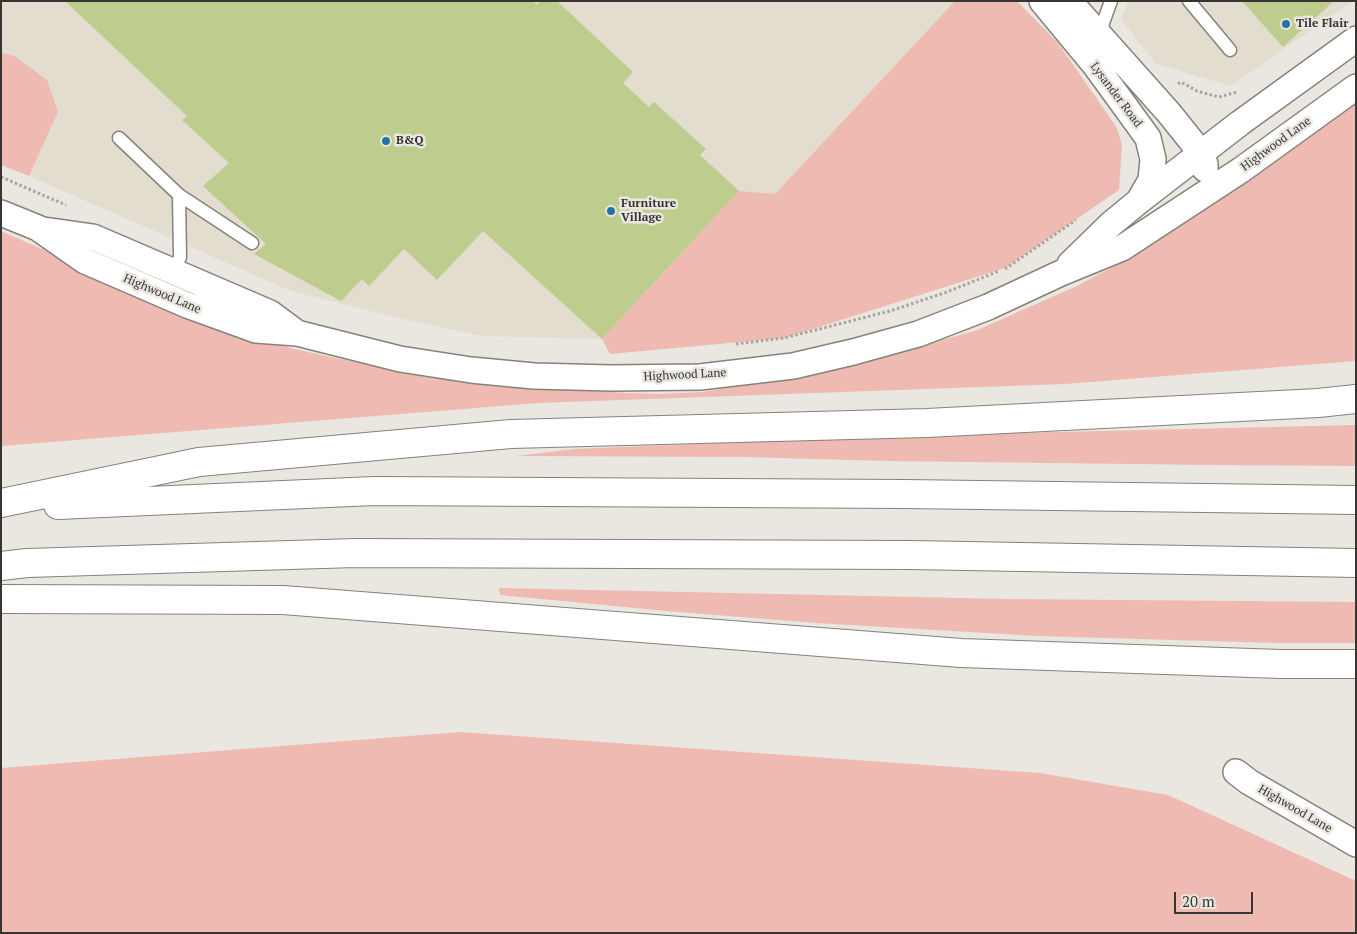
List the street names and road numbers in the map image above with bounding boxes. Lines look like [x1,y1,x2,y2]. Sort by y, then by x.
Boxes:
street label: Lysander Road [1087,60,1145,130]
street label: Highwood Lane [1238,114,1314,174]
street label: Highwood Lane [121,271,203,317]
street label: Highwood Lane [643,366,727,384]
street label: Highwood Lane [1255,782,1335,836]

